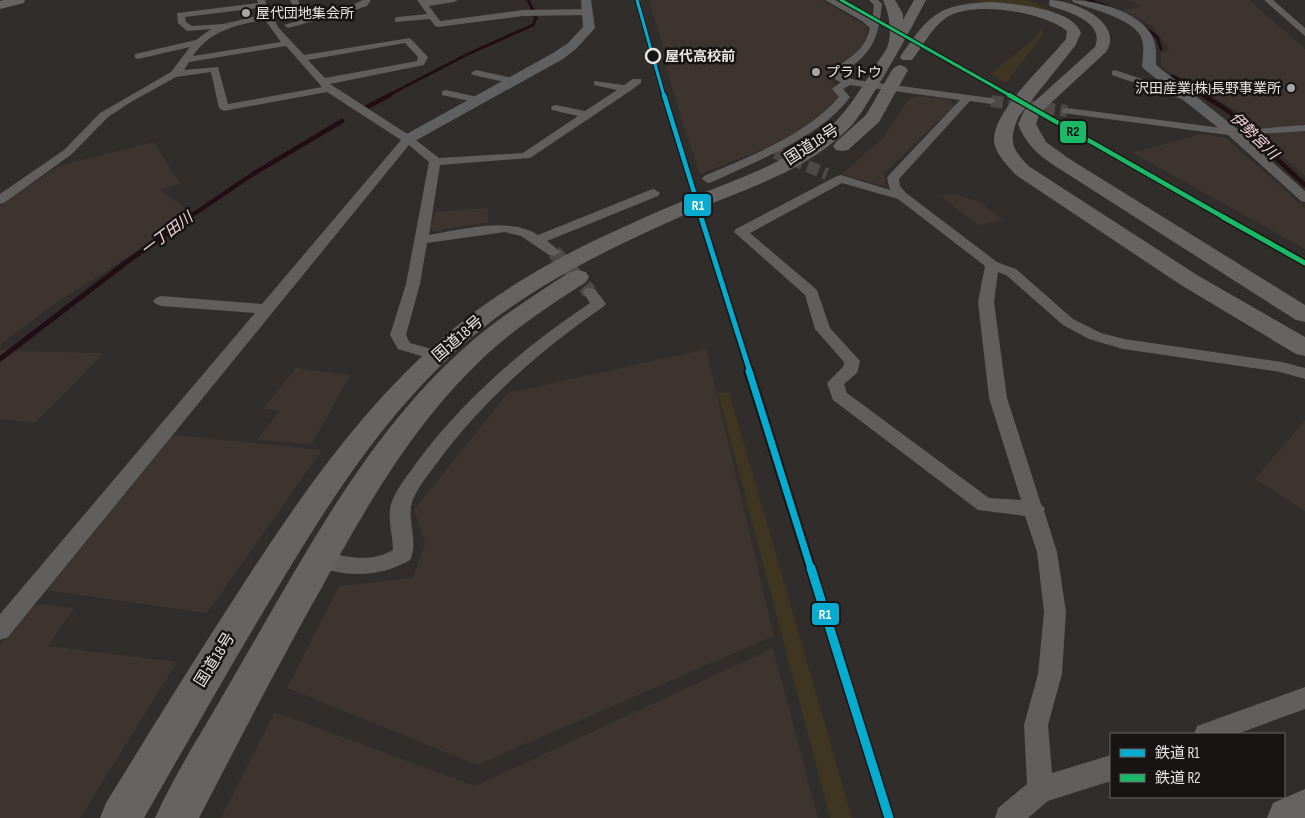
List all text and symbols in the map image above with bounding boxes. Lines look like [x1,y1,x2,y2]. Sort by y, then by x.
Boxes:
place label: 屋代団地集会所 [256,5,354,22]
marker: 屋代団地集会所 [240,7,252,19]
marker: 屋代高校前 [645,48,661,64]
place label: 屋代高校前 [665,48,735,65]
place label: プラトウ [826,64,882,81]
marker: プラトウ [810,66,822,78]
place label: 沢田産業(株)長野事業所 [1135,80,1281,97]
marker: 沢田産業(株)長野事業所 [1285,82,1297,94]
water label: 伊勢宮川 [1226,108,1284,165]
line badge: R2 [1059,120,1087,144]
street label: 国道18号 [781,121,843,169]
text: R2 [1066,123,1080,140]
line badge: R1 [683,193,712,217]
text: R1 [692,197,705,214]
water label: 一丁田川 [137,207,198,260]
street label: 国道18号 [429,312,487,366]
line badge: R1 [811,602,840,626]
text: R1 [819,606,832,623]
street label: 国道18号 [191,629,239,691]
legend [1110,733,1285,798]
text: 鉄道 R1 [1155,744,1200,763]
text: 鉄道 R2 [1155,769,1201,788]

